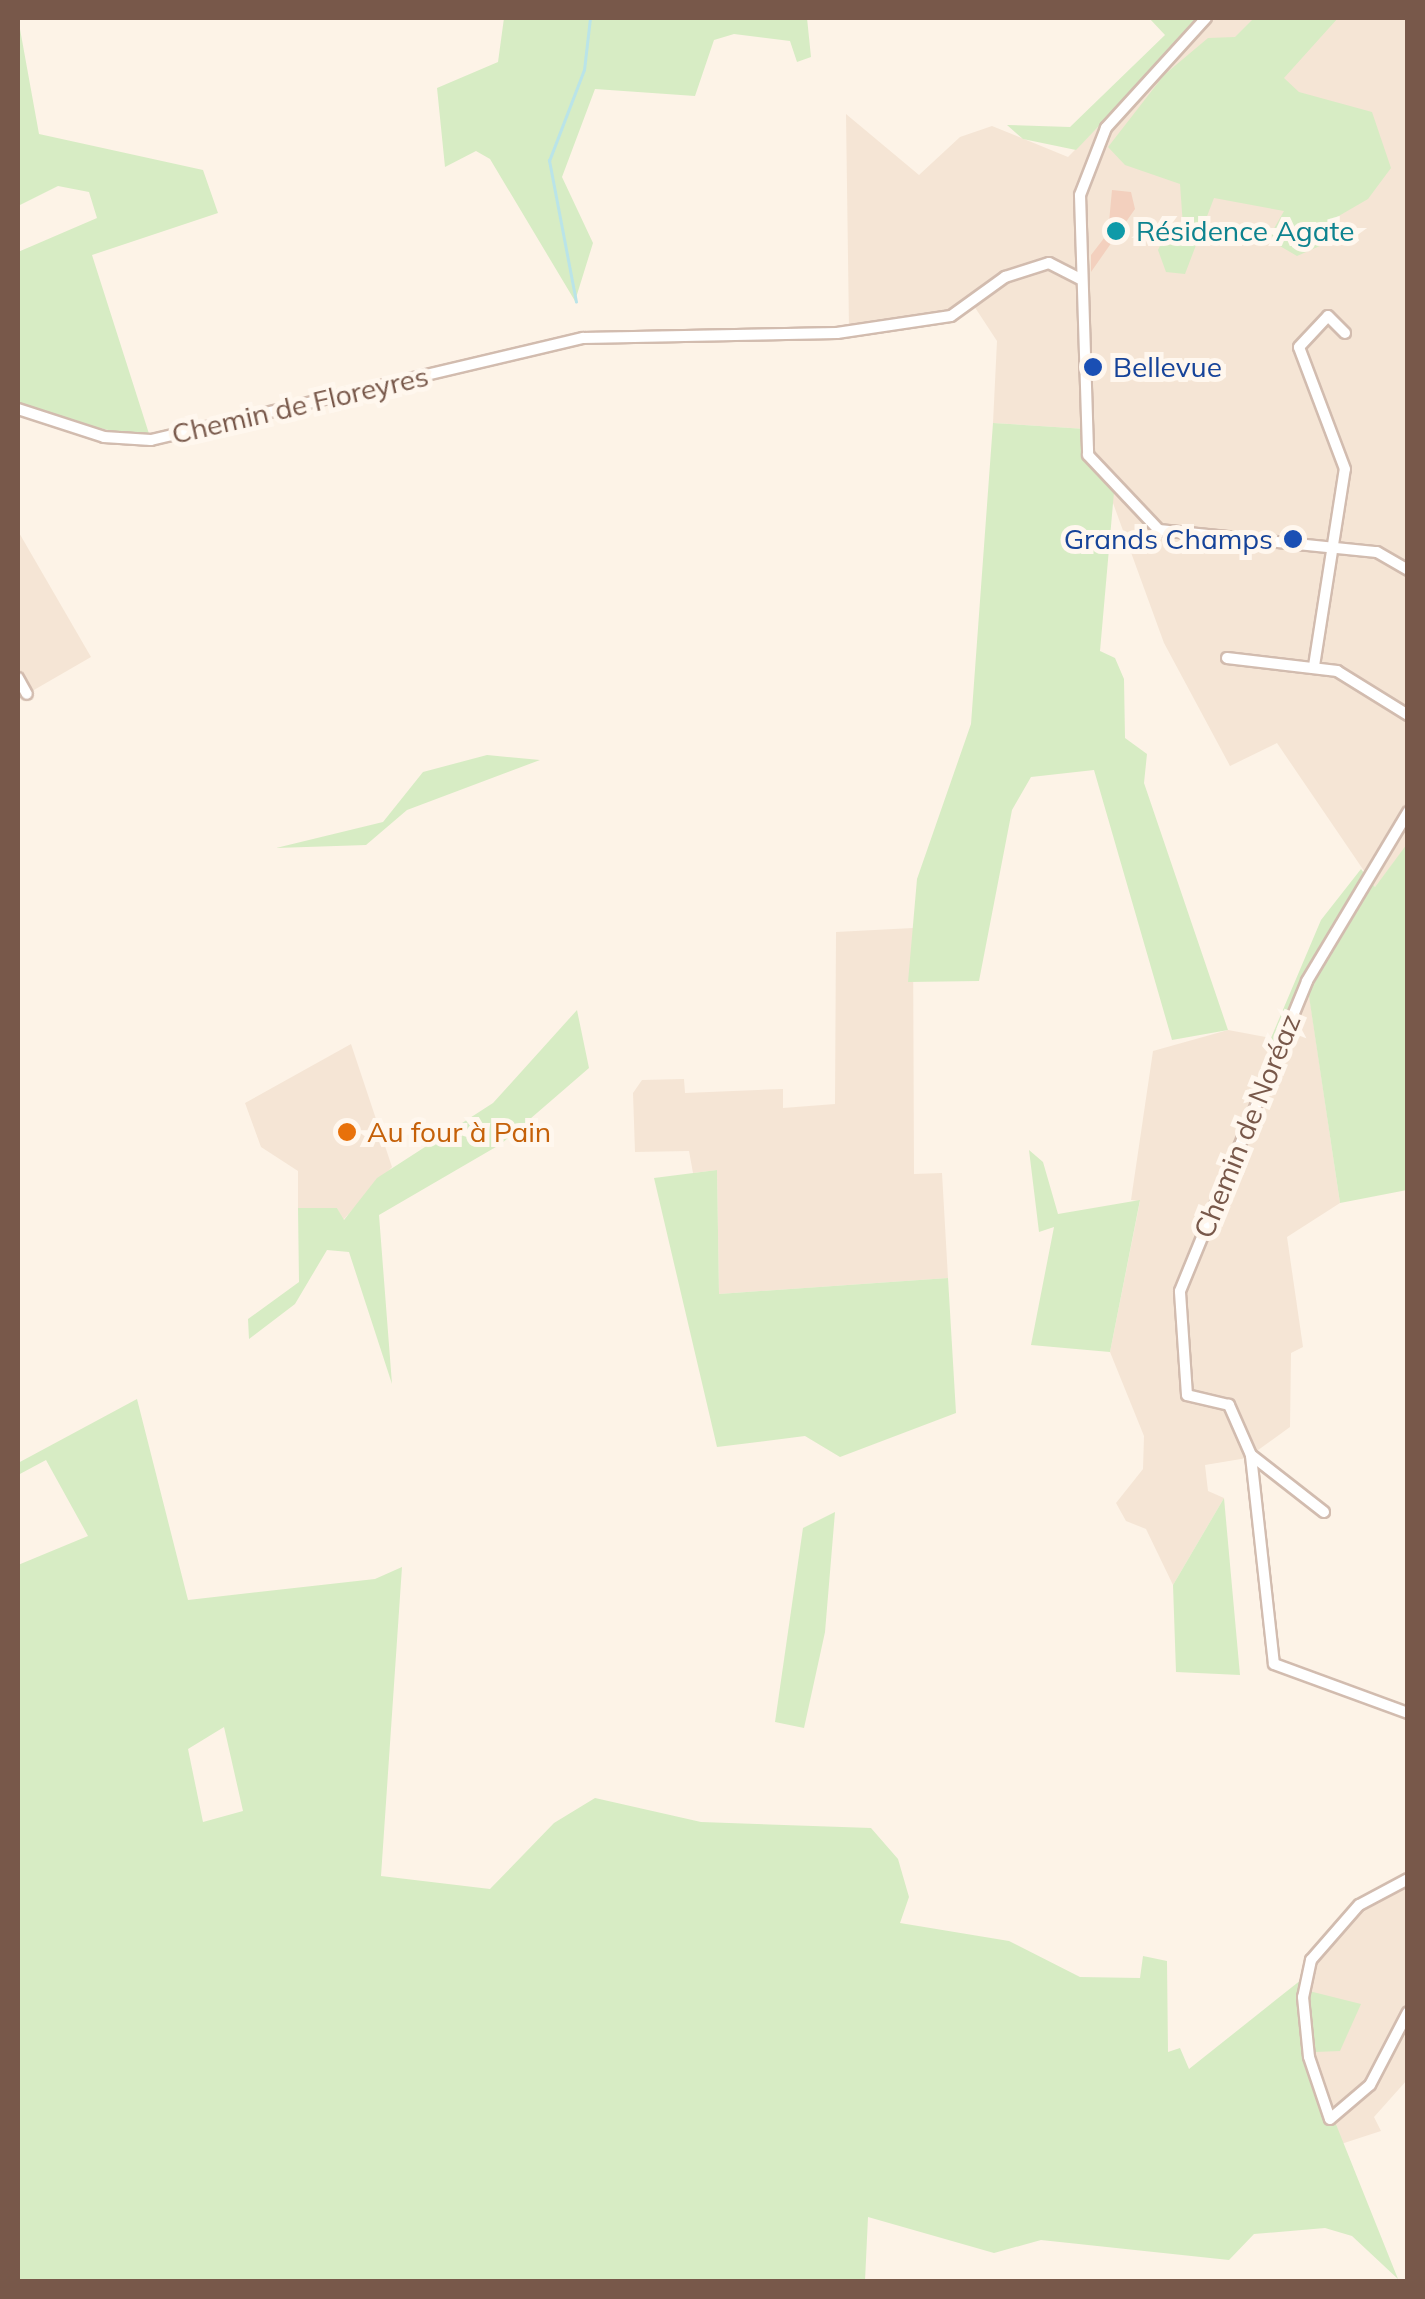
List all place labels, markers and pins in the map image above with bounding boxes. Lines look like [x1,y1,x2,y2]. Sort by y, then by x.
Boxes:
place label: Résidence Agate [1136,214,1354,248]
marker: Résidence Agate [1105,220,1127,242]
place label: Bellevue [1113,350,1222,384]
marker: Bellevue [1082,356,1104,378]
place label: Grands Champs [1064,522,1273,556]
marker: Grands Champs [1282,528,1304,550]
place label: Au four à Pain [367,1115,551,1149]
marker: Au four à Pain [336,1121,358,1143]

